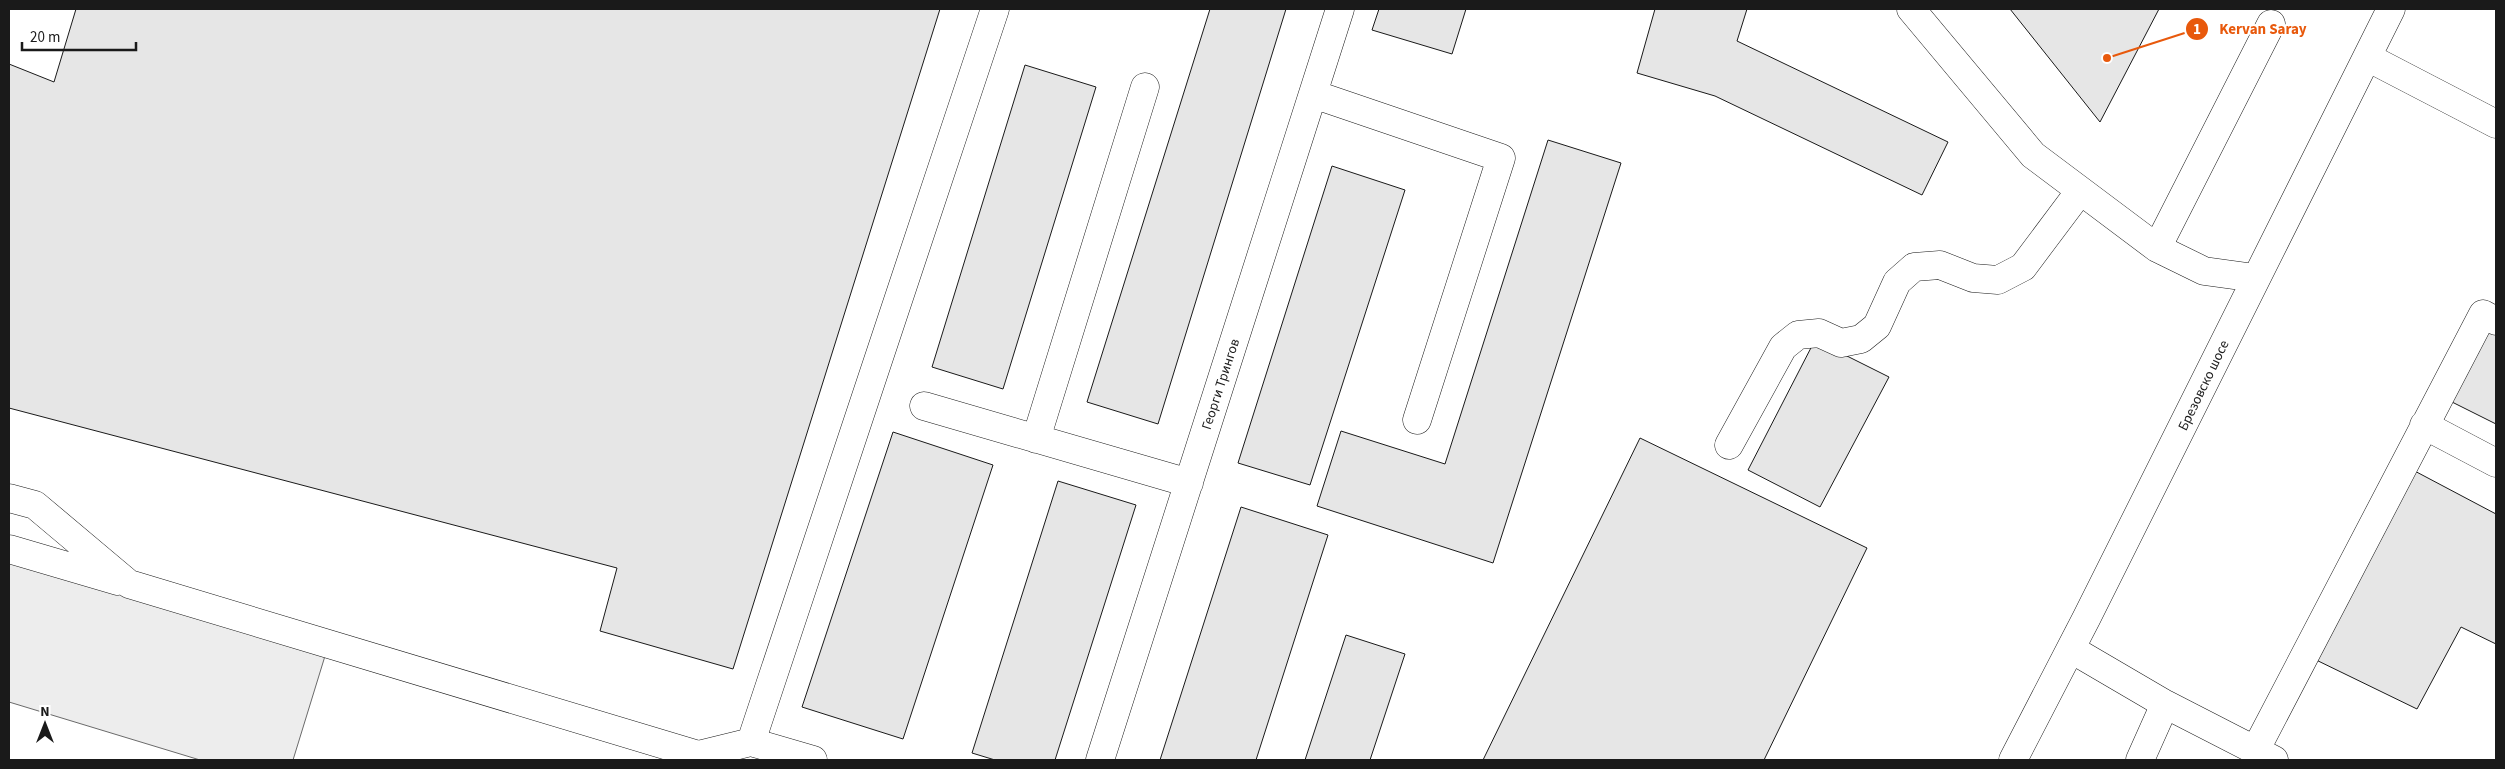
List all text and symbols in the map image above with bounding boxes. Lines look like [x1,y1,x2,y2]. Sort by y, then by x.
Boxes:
callout: Kervan Saray [2184,14,2316,44]
text: 1 [2193,19,2201,40]
text: Kervan Saray [2219,19,2307,40]
scale bar [22,20,136,52]
text: 20 m [30,27,60,48]
street label: Георги Трингов [1197,336,1245,432]
street label: Брезовско шосе [2173,337,2234,434]
north arrow [20,699,70,749]
text: N [40,702,50,722]

